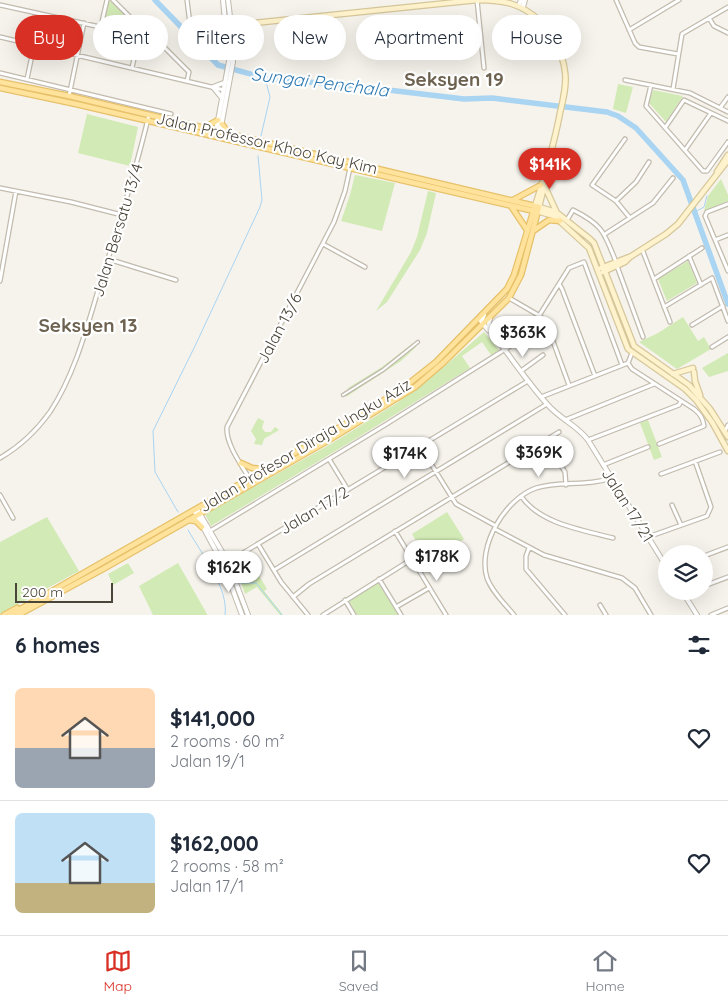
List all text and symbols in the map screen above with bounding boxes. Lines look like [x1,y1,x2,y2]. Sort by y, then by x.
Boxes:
chip: Buy [15,15,83,60]
chip: Rent [93,15,168,60]
chip: Filters [178,15,264,60]
chip: New [274,15,346,60]
chip: Apartment [356,15,482,60]
chip: House [492,15,581,60]
water label: Sungai Penchala [250,62,391,102]
district label: Seksyen 19 [404,67,504,91]
street label: Jalan Professor Khoo Kay Kim [154,108,380,178]
pin: $141K [515,148,585,190]
text: $141K [529,154,571,174]
street label: Jalan Bersatu 13/4 [87,161,147,299]
street label: Jalan 13/6 [252,289,306,367]
district label: Seksyen 13 [39,313,137,337]
pin: $363K [488,316,558,358]
text: $363K [500,322,546,342]
street label: Jalan Profesor Diraja Ungku Aziz [196,374,414,516]
pin: $174K [370,436,440,479]
pin: $369K [504,436,574,478]
text: $369K [516,442,562,462]
text: $174K [383,443,427,463]
street label: Jalan 17/21 [597,464,659,546]
street label: Jalan 17/2 [276,481,352,538]
pin: $178K [402,540,472,582]
map controls [658,545,713,600]
button: layers [658,545,713,600]
text: $178K [415,546,459,566]
pin: $162K [194,550,264,593]
text: $162K [207,557,251,577]
scale bar [15,580,112,603]
text: 200 m [22,583,63,601]
icon: filters [685,631,713,659]
text: 6 homes [15,632,100,658]
text: $141,000 [170,705,255,731]
icon: home [55,708,115,768]
icon: heart [685,724,713,752]
text: 2 rooms · 60 m² [170,731,284,751]
text: Jalan 19/1 [170,751,245,771]
text: $162,000 [170,830,259,856]
icon: home [55,833,115,893]
icon: heart [685,849,713,877]
text: 2 rooms · 58 m² [170,856,284,876]
text: Jalan 17/1 [170,876,244,896]
tab: Map [103,947,132,995]
tab: Saved [339,947,379,995]
tab: Home [585,947,625,995]

